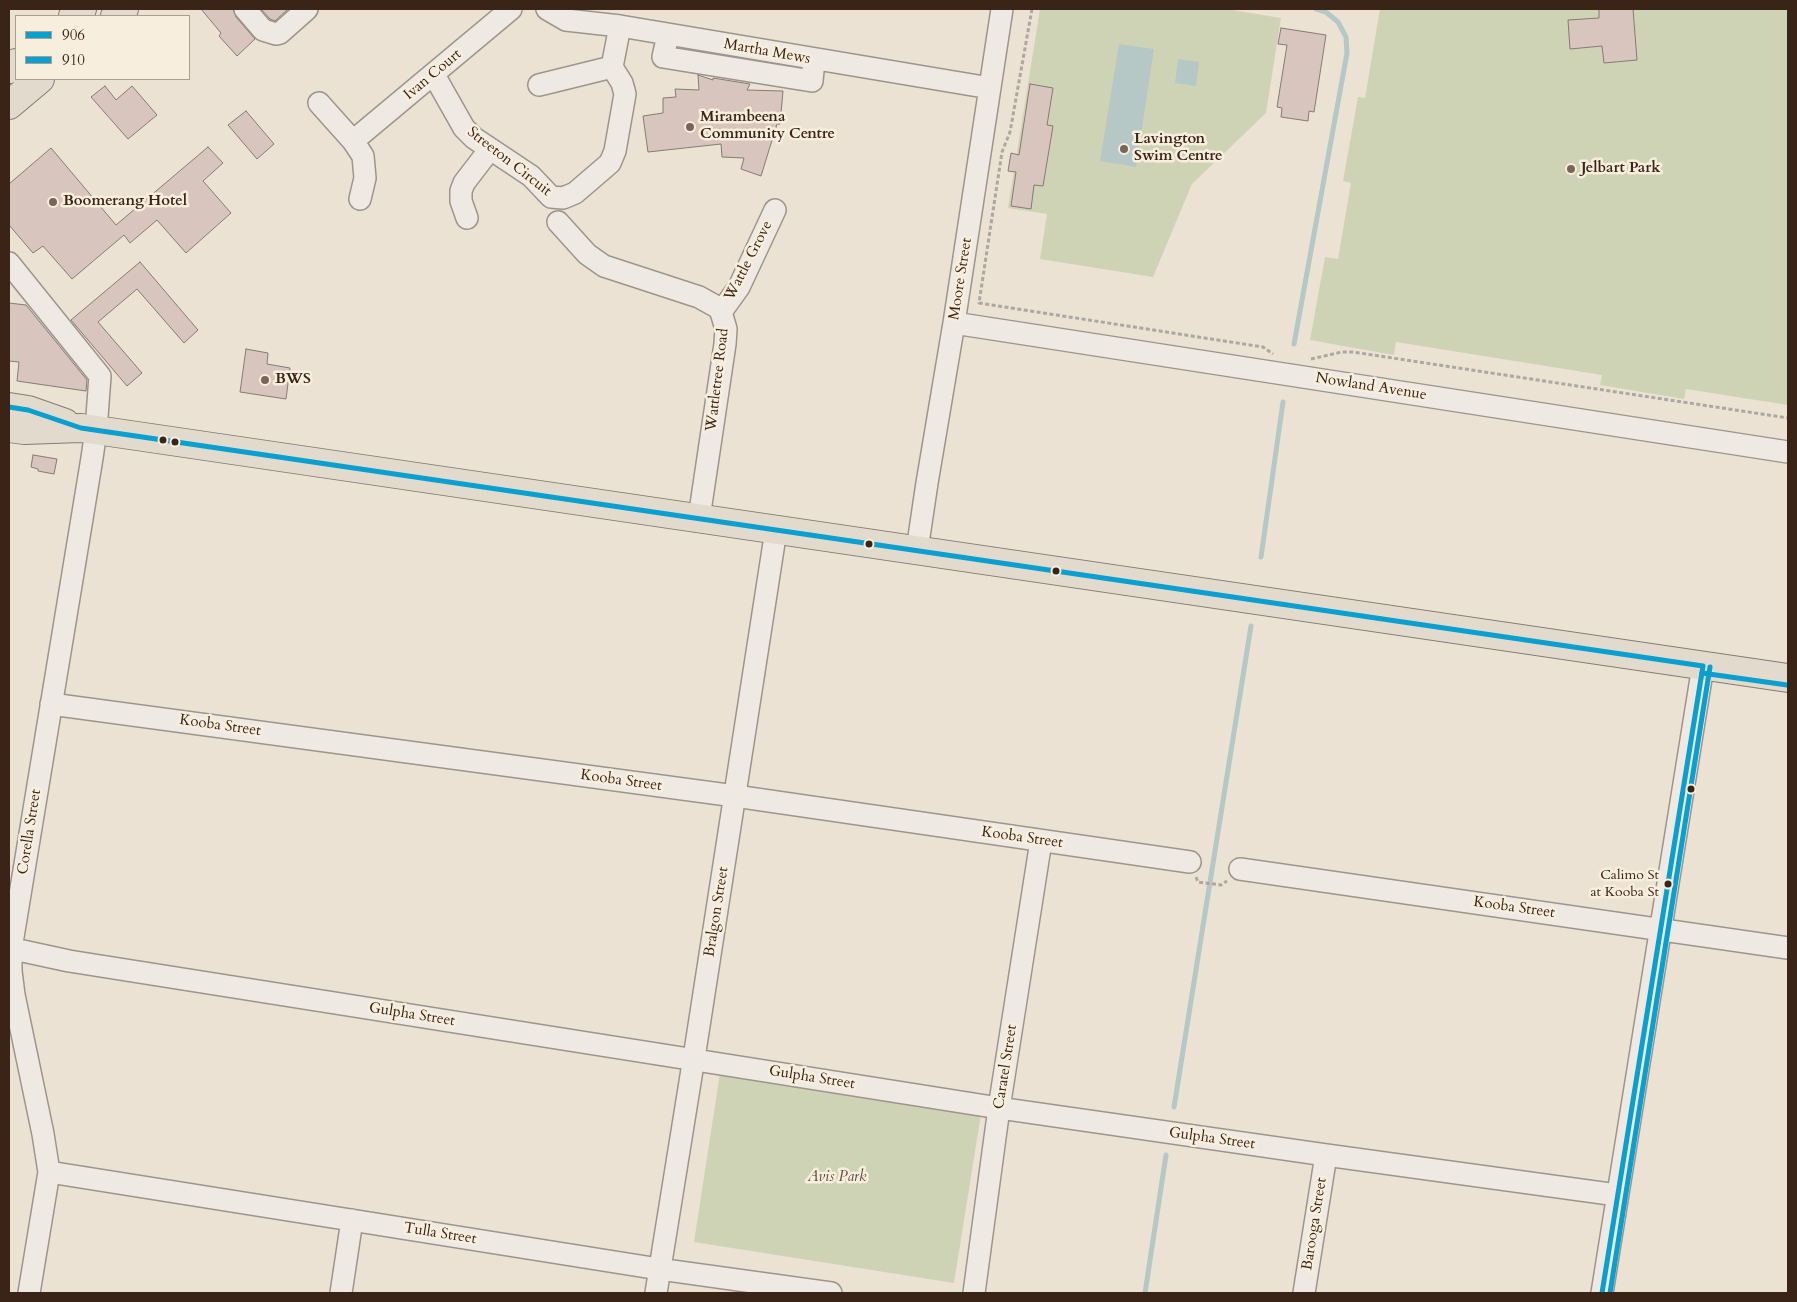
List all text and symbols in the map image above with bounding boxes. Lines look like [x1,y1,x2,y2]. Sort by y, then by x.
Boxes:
legend [15,15,190,80]
text: 906 [62,25,85,45]
street label: Martha Mews [722,36,812,68]
street label: Ivan Court [400,46,466,104]
text: 910 [62,50,85,70]
place label: Mirambeena Community Centre [700,109,835,144]
marker: Mirambeena Community Centre [684,121,696,133]
street label: Streeton Circuit [463,124,555,200]
place label: Lavington Swim Centre [1134,131,1222,166]
marker: Lavington Swim Centre [1118,143,1130,155]
place label: Jelbart Park [1581,160,1661,178]
marker: Jelbart Park [1565,163,1577,175]
place label: Boomerang Hotel [63,193,187,211]
marker: Boomerang Hotel [47,196,59,208]
street label: Wattle Grove [721,218,777,304]
street label: Moore Street [946,237,976,321]
street label: Wattletree Road [703,327,733,433]
street label: Nowland Avenue [1314,369,1428,405]
place label: BWS [275,371,311,389]
marker: BWS [259,374,271,386]
unlabelled marker [158,435,168,445]
unlabelled marker [170,437,180,447]
unlabelled marker [864,539,874,549]
unlabelled marker [1051,566,1061,576]
street label: Kooba Street [178,711,262,741]
street label: Kooba Street [579,766,663,796]
unlabelled marker [1686,784,1696,794]
street label: Corella Street [14,788,46,876]
street label: Kooba Street [980,823,1064,853]
street label: Bralgon Street [701,866,733,958]
place label: Calimo St at Kooba St [1590,868,1659,900]
marker: Calimo St at Kooba St [1663,879,1673,889]
street label: Kooba Street [1472,893,1556,923]
street label: Gulpha Street [368,999,456,1031]
street label: Caratel Street [990,1023,1022,1111]
street label: Gulpha Street [768,1062,856,1094]
street label: Gulpha Street [1168,1124,1256,1154]
park label: Avis Park [808,1169,866,1187]
street label: Barooga Street [1299,1176,1331,1272]
street label: Tulla Street [402,1219,478,1249]

